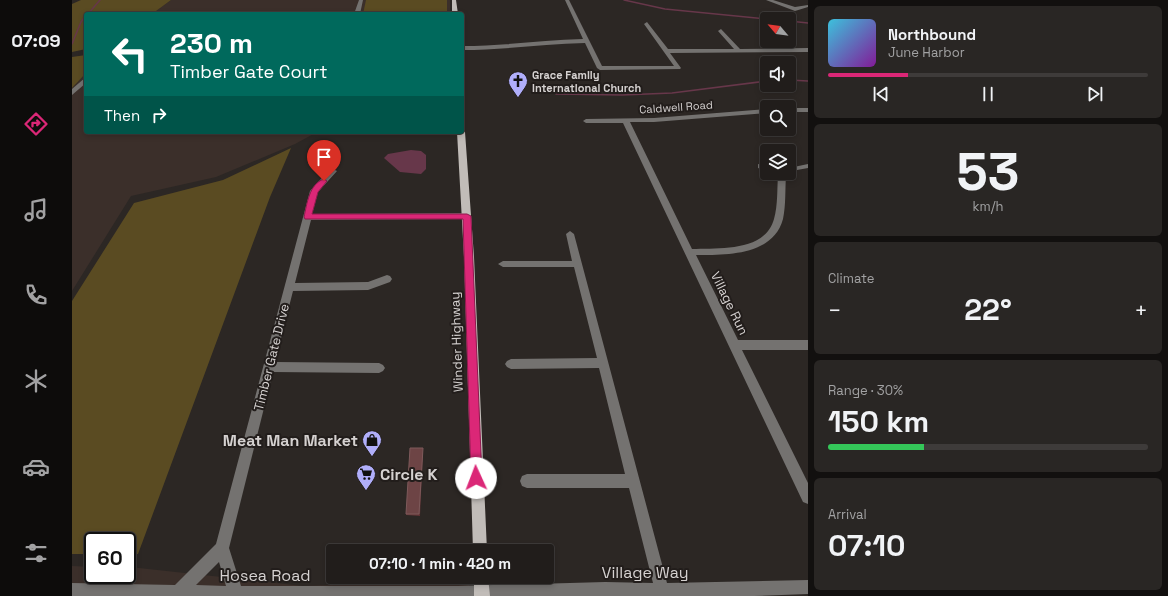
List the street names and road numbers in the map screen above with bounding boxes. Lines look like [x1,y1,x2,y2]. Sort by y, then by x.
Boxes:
street label: Caldwell Road [639,97,713,117]
street label: Village Run [707,269,752,338]
street label: Winder Highway [446,292,467,392]
street label: Timber Gate Drive [250,302,293,412]
street label: Village Way [601,562,689,583]
street label: Hosea Road [220,565,310,586]

